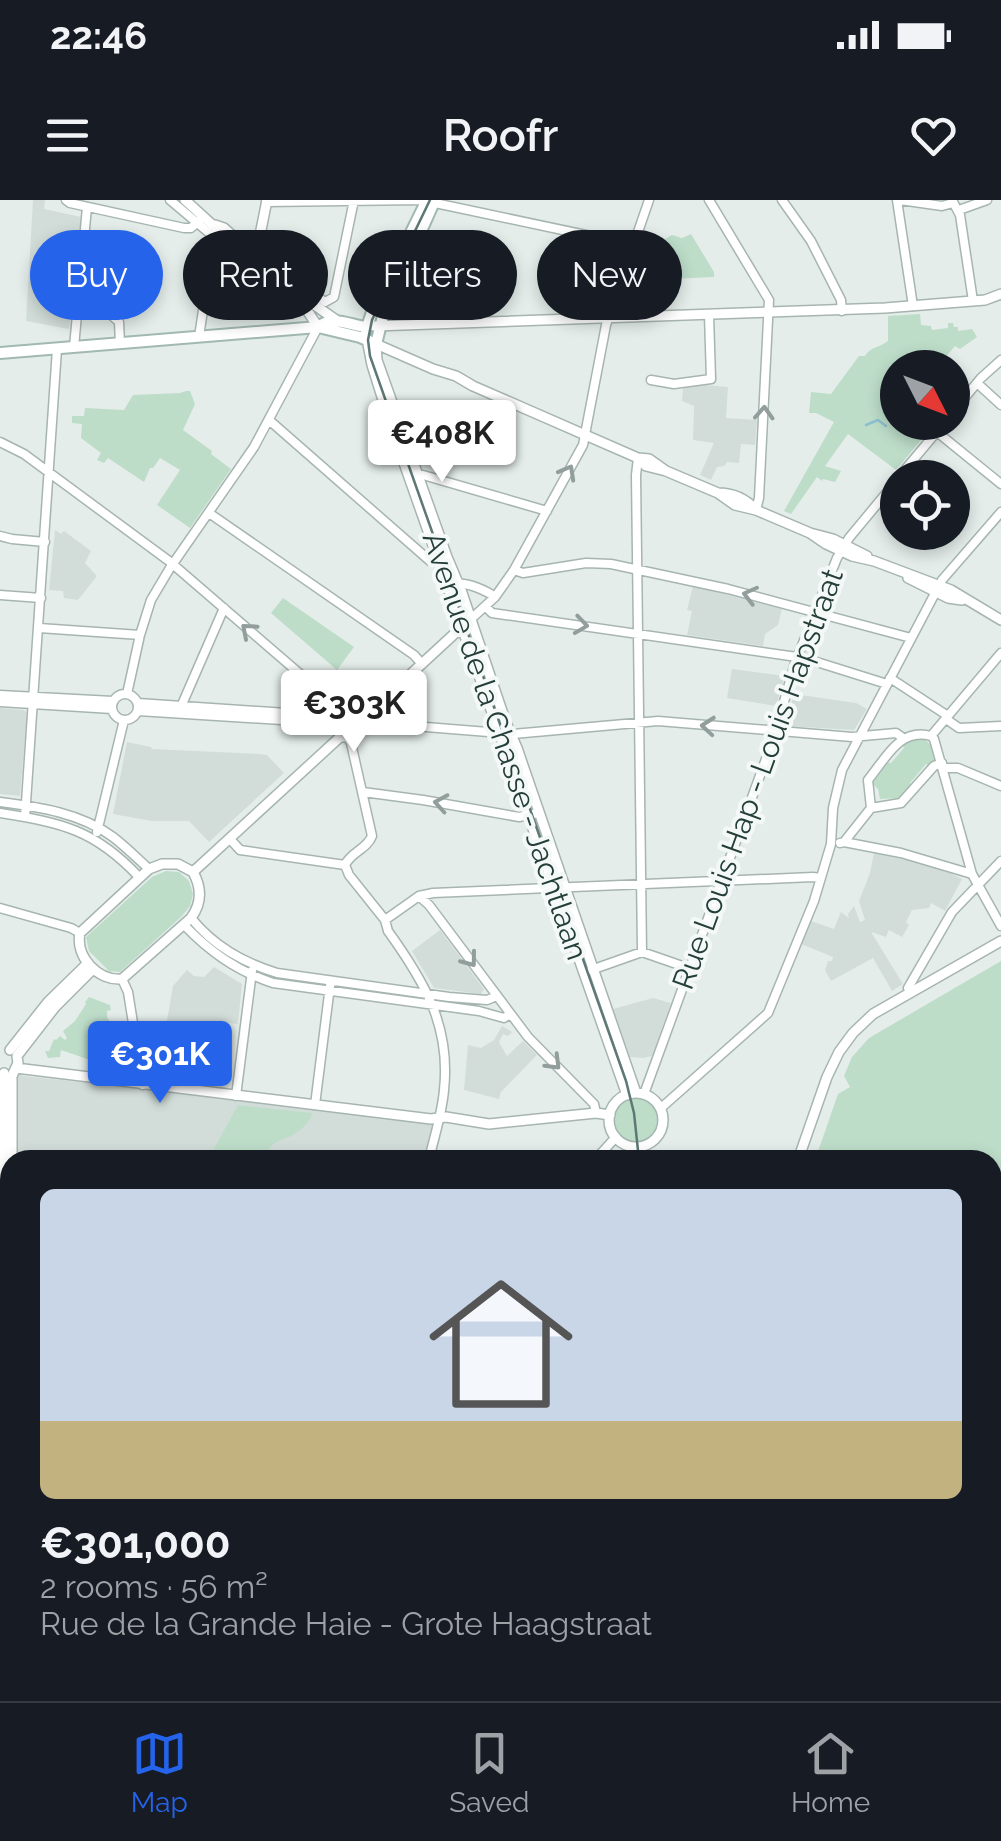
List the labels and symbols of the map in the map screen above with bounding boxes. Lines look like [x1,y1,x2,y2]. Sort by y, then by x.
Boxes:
north arrow [880,350,970,440]
pin: €408K [372,400,512,485]
one-way arrow [753,404,774,420]
one-way arrow [555,465,575,483]
street label: Avenue de la Chasse - Jachtlaan [416,527,595,964]
street label: Rue Louis Hap - Louis Hapstraat [665,564,850,994]
one-way arrow [742,585,759,606]
one-way arrow [572,614,589,635]
one-way arrow [242,623,260,641]
pin: €303K [284,670,424,755]
one-way arrow [699,716,715,737]
one-way arrow [433,793,449,814]
one-way arrow [459,949,476,967]
pin: €301K [90,1021,230,1106]
one-way arrow [543,1052,561,1070]

